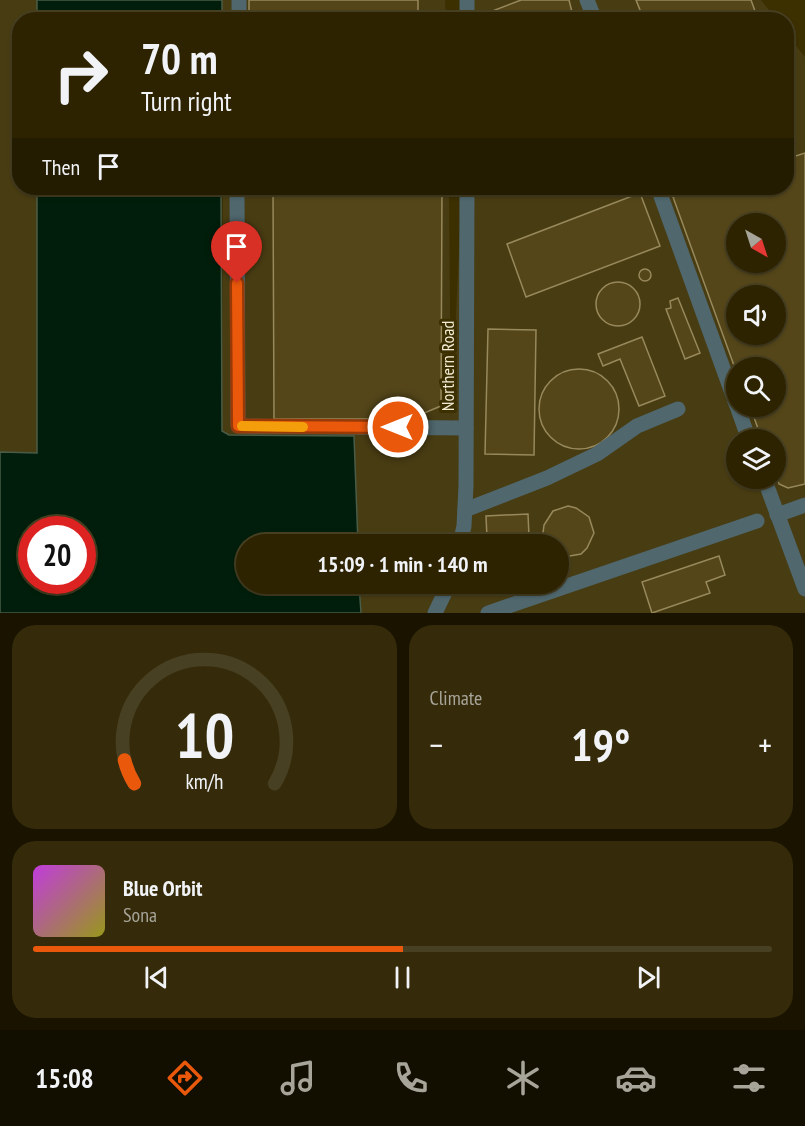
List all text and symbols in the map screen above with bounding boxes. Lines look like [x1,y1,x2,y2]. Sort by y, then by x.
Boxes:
text: 70 m [141,31,218,86]
icon: right [42,36,120,114]
text: Turn right [141,84,232,118]
icon: arrive [92,150,125,183]
text: Then [42,153,80,181]
north arrow [726,213,786,273]
map controls [726,213,786,489]
pin [211,221,262,283]
icon: arrive [220,230,253,263]
button: sound [726,285,786,345]
street label: Northern Road [436,321,459,411]
button: search [726,357,786,417]
position arrow [366,395,430,459]
button: layers [726,429,786,489]
speed limit sign: 20 [18,516,96,594]
text: 15:09 · 1 min · 140 m [317,550,488,578]
text: Climate [430,685,482,711]
text: 10 [174,694,234,775]
text: 19° [571,715,630,773]
text: − [430,723,443,766]
text: + [758,723,772,766]
text: km/h [185,767,223,795]
text: Blue Orbit [123,874,202,902]
text: Sona [123,902,157,928]
icon: previous [140,961,173,994]
icon: pause [386,961,419,994]
icon: next [632,961,665,994]
icon: directions [164,1057,206,1099]
icon: music [277,1057,319,1099]
icon: phone [390,1057,432,1099]
icon: climate [502,1057,544,1099]
icon: car [615,1057,657,1099]
icon: filters [728,1057,770,1099]
text: 15:08 [35,1061,94,1095]

